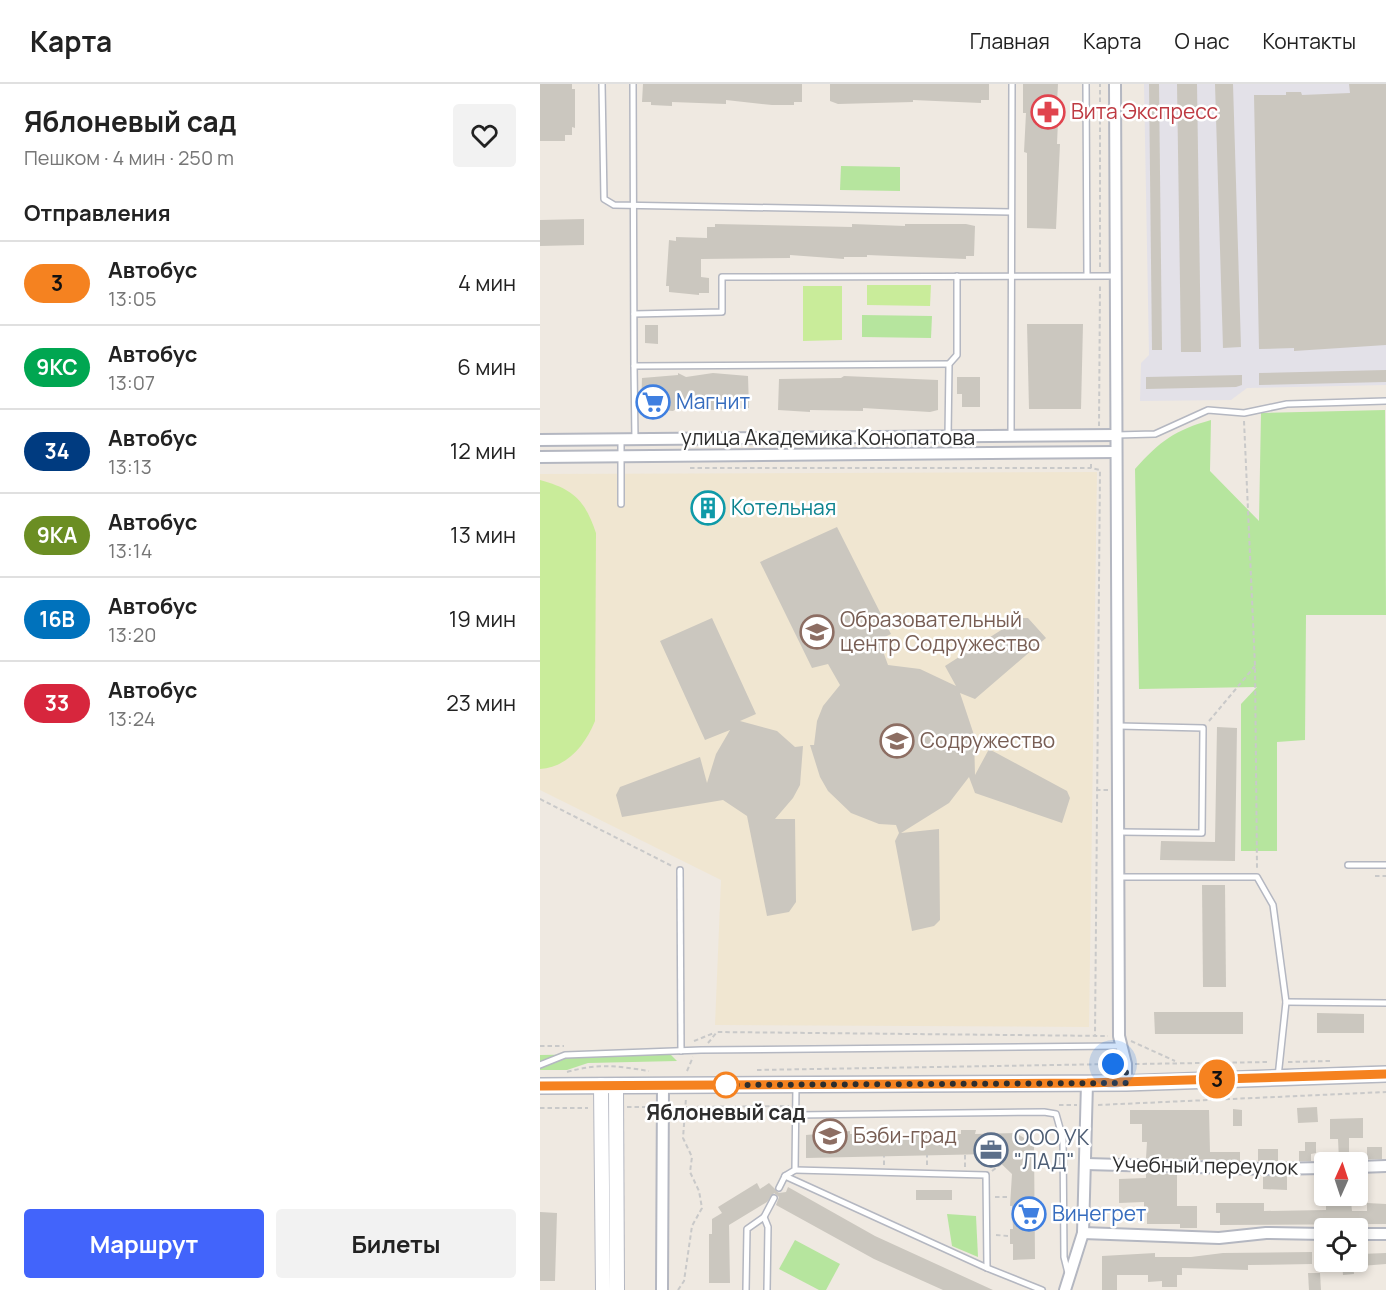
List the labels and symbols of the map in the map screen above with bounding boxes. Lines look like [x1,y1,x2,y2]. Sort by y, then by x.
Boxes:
pharmacy icon: Вита Экспресс [1030,94,1066,130]
place label: Вита Экспресс [1071,97,1218,125]
supermarket icon: Магнит [635,384,671,420]
place label: Магнит [676,387,750,415]
street label: улица Академика Конопатова [681,423,975,451]
building icon: Котельная [690,490,726,526]
place label: Котельная [731,493,836,521]
place label: Образовательный центр Содружество [840,605,1040,657]
school or university icon: Образовательный центр Содружество [799,614,835,650]
school or university icon: Содружество [879,723,915,759]
place label: Содружество [920,726,1055,754]
your location [1098,1049,1128,1079]
line badge: 3 [1198,1060,1236,1098]
marker: Яблоневый сад [713,1072,739,1098]
place label: Яблоневый сад [646,1098,806,1126]
school or university icon: Бэби-град [812,1118,848,1154]
place label: Бэби-град [853,1121,957,1149]
place label: ООО УК "ЛАД" [1014,1123,1090,1175]
office icon: ООО УК "ЛАД" [973,1132,1009,1168]
street label: Учебный переулок [1112,1149,1299,1181]
north arrow [1314,1152,1368,1206]
supermarket icon: Винегрет [1011,1196,1047,1232]
place label: Винегрет [1052,1199,1147,1227]

